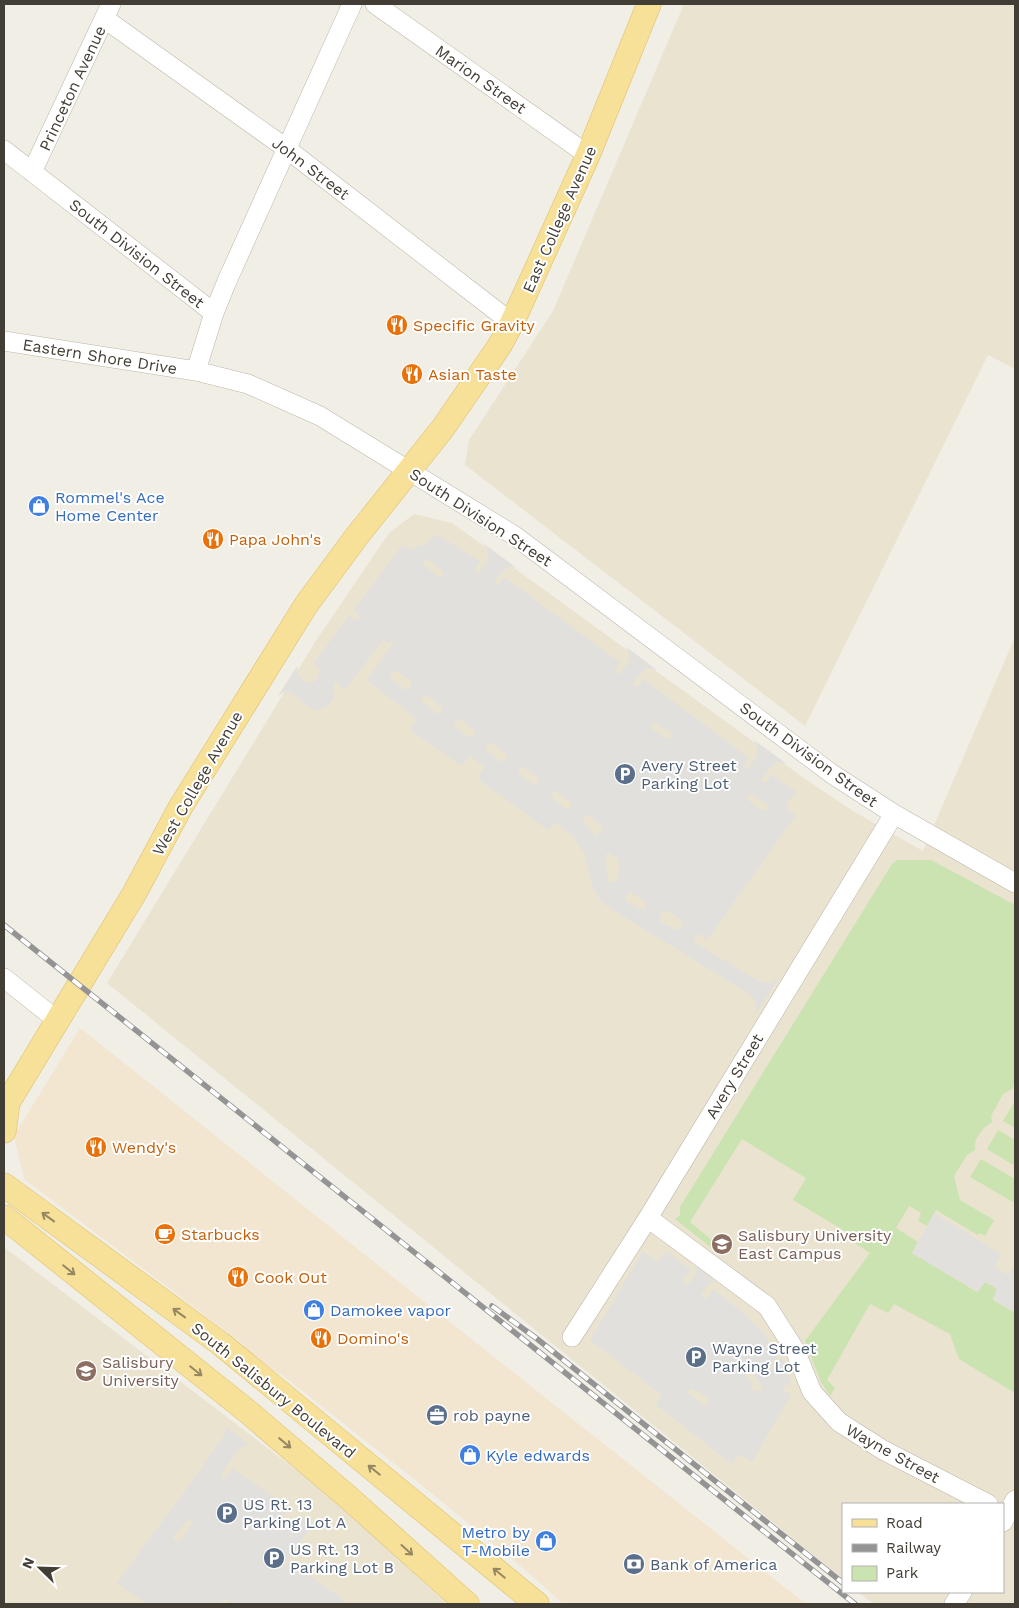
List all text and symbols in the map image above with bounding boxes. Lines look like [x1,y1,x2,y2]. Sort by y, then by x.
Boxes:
street label: Princeton Avenue [35,23,110,154]
street label: Marion Street [432,41,530,118]
street label: John Street [268,133,353,204]
street label: East College Avenue [519,143,600,296]
street label: South Division Street [65,195,208,312]
restaurant icon: Specific Gravity [385,313,409,337]
place label: Specific Gravity [413,316,536,335]
street label: Eastern Shore Drive [21,335,178,378]
restaurant icon: Asian Taste [400,362,424,386]
place label: Asian Taste [428,365,517,384]
street label: South Division Street [406,464,556,571]
place label: Rommel's Ace Home Center [55,488,165,525]
shop icon: Rommel's Ace Home Center [27,494,51,518]
restaurant icon: Papa John's [201,527,225,551]
place label: Papa John's [229,530,322,549]
street label: South Division Street [736,698,882,811]
street label: West College Avenue [148,708,247,859]
place label: Avery Street Parking Lot [641,756,737,793]
parking icon: Avery Street Parking Lot [613,762,637,786]
street label: Avery Street [702,1030,767,1122]
restaurant icon: Wendy's [84,1135,108,1159]
place label: Wendy's [112,1138,176,1157]
one-way arrow [41,1212,55,1222]
cafe icon: Starbucks [153,1222,177,1246]
place label: Starbucks [181,1225,260,1244]
place label: Salisbury University East Campus [738,1226,892,1263]
school or university icon: Salisbury University East Campus [710,1232,734,1256]
one-way arrow [62,1264,75,1275]
restaurant icon: Cook Out [226,1265,250,1289]
place label: Cook Out [254,1268,327,1287]
shop icon: Damokee vapor [302,1298,326,1322]
place label: Damokee vapor [330,1301,452,1320]
one-way arrow [173,1308,186,1319]
street label: South Salisbury Boulevard [188,1318,360,1462]
restaurant icon: Domino's [309,1326,333,1350]
place label: Domino's [337,1329,409,1348]
place label: Wayne Street Parking Lot [712,1339,817,1376]
parking icon: Wayne Street Parking Lot [684,1345,708,1369]
place label: Salisbury University [102,1353,180,1390]
school or university icon: Salisbury University [74,1359,98,1383]
one-way arrow [190,1365,203,1376]
office icon: rob payne [425,1403,449,1427]
place label: rob payne [453,1406,530,1425]
street label: Wayne Street [843,1420,943,1487]
one-way arrow [278,1437,291,1449]
shop icon: Kyle edwards [458,1443,482,1467]
place label: Kyle edwards [486,1446,590,1465]
one-way arrow [367,1464,380,1475]
place label: US Rt. 13 Parking Lot A [243,1495,347,1532]
parking icon: US Rt. 13 Parking Lot A [215,1501,239,1525]
legend [842,1503,1004,1593]
text: Road [886,1514,923,1532]
place label: Metro by T-Mobile [461,1523,531,1560]
shop icon: Metro by T-Mobile [534,1529,558,1553]
text: Railway [886,1539,941,1557]
place label: US Rt. 13 Parking Lot B [290,1540,394,1577]
north arrow [15,1543,65,1593]
one-way arrow [400,1544,413,1556]
parking icon: US Rt. 13 Parking Lot B [262,1546,286,1570]
bank icon: Bank of America [622,1552,646,1576]
text: N [19,1555,37,1571]
place label: Bank of America [650,1555,777,1574]
text: Park [886,1564,919,1582]
one-way arrow [493,1567,506,1578]

